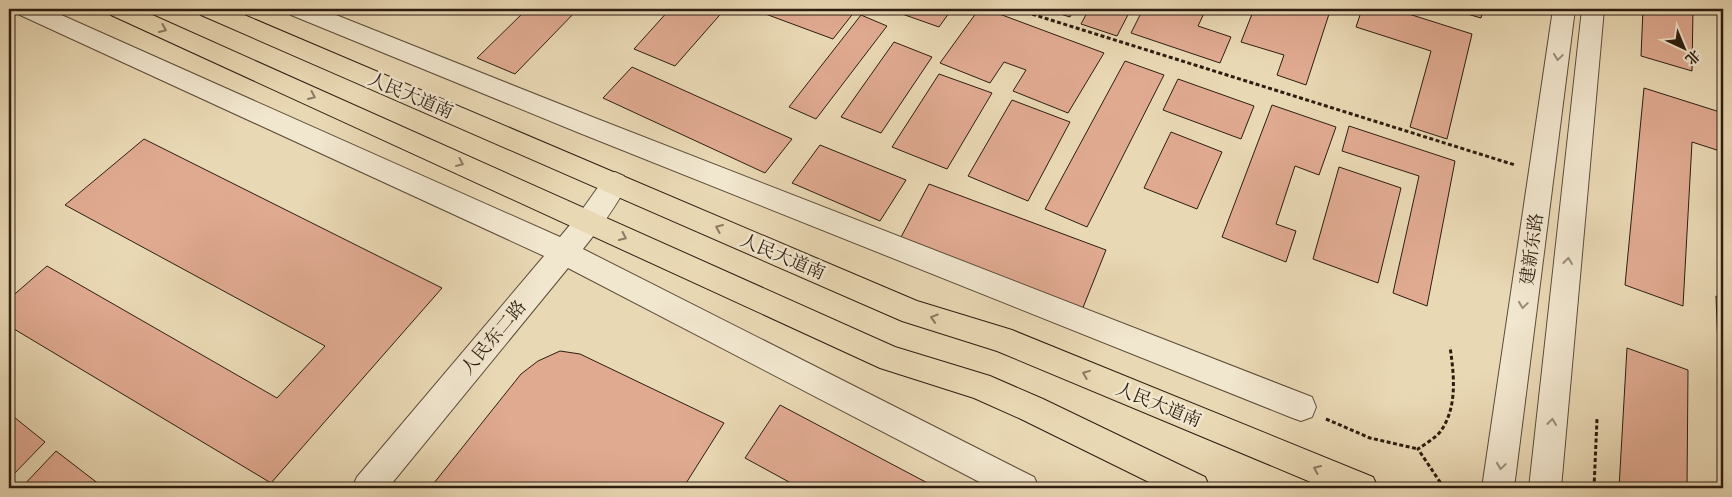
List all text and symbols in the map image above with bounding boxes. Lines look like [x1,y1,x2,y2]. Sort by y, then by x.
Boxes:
one-way arrow [158,22,167,33]
north arrow [1660,22,1710,72]
text: 北 [1682,46,1704,69]
one-way arrow [1553,53,1564,61]
street label: 人民大道南 [365,67,457,123]
one-way arrow [306,89,315,99]
one-way arrow [455,156,464,167]
street label: 建新东路 [1515,212,1547,286]
one-way arrow [715,224,724,235]
street label: 人民大道南 [737,228,829,284]
one-way arrow [618,231,627,241]
one-way arrow [1562,256,1573,264]
street label: 人民东二路 [455,295,531,379]
one-way arrow [1519,300,1529,309]
one-way arrow [930,314,938,324]
one-way arrow [1082,370,1091,381]
street label: 人民大道南 [1113,376,1205,432]
one-way arrow [1546,418,1557,426]
one-way arrow [1496,462,1507,470]
one-way arrow [1313,464,1322,475]

